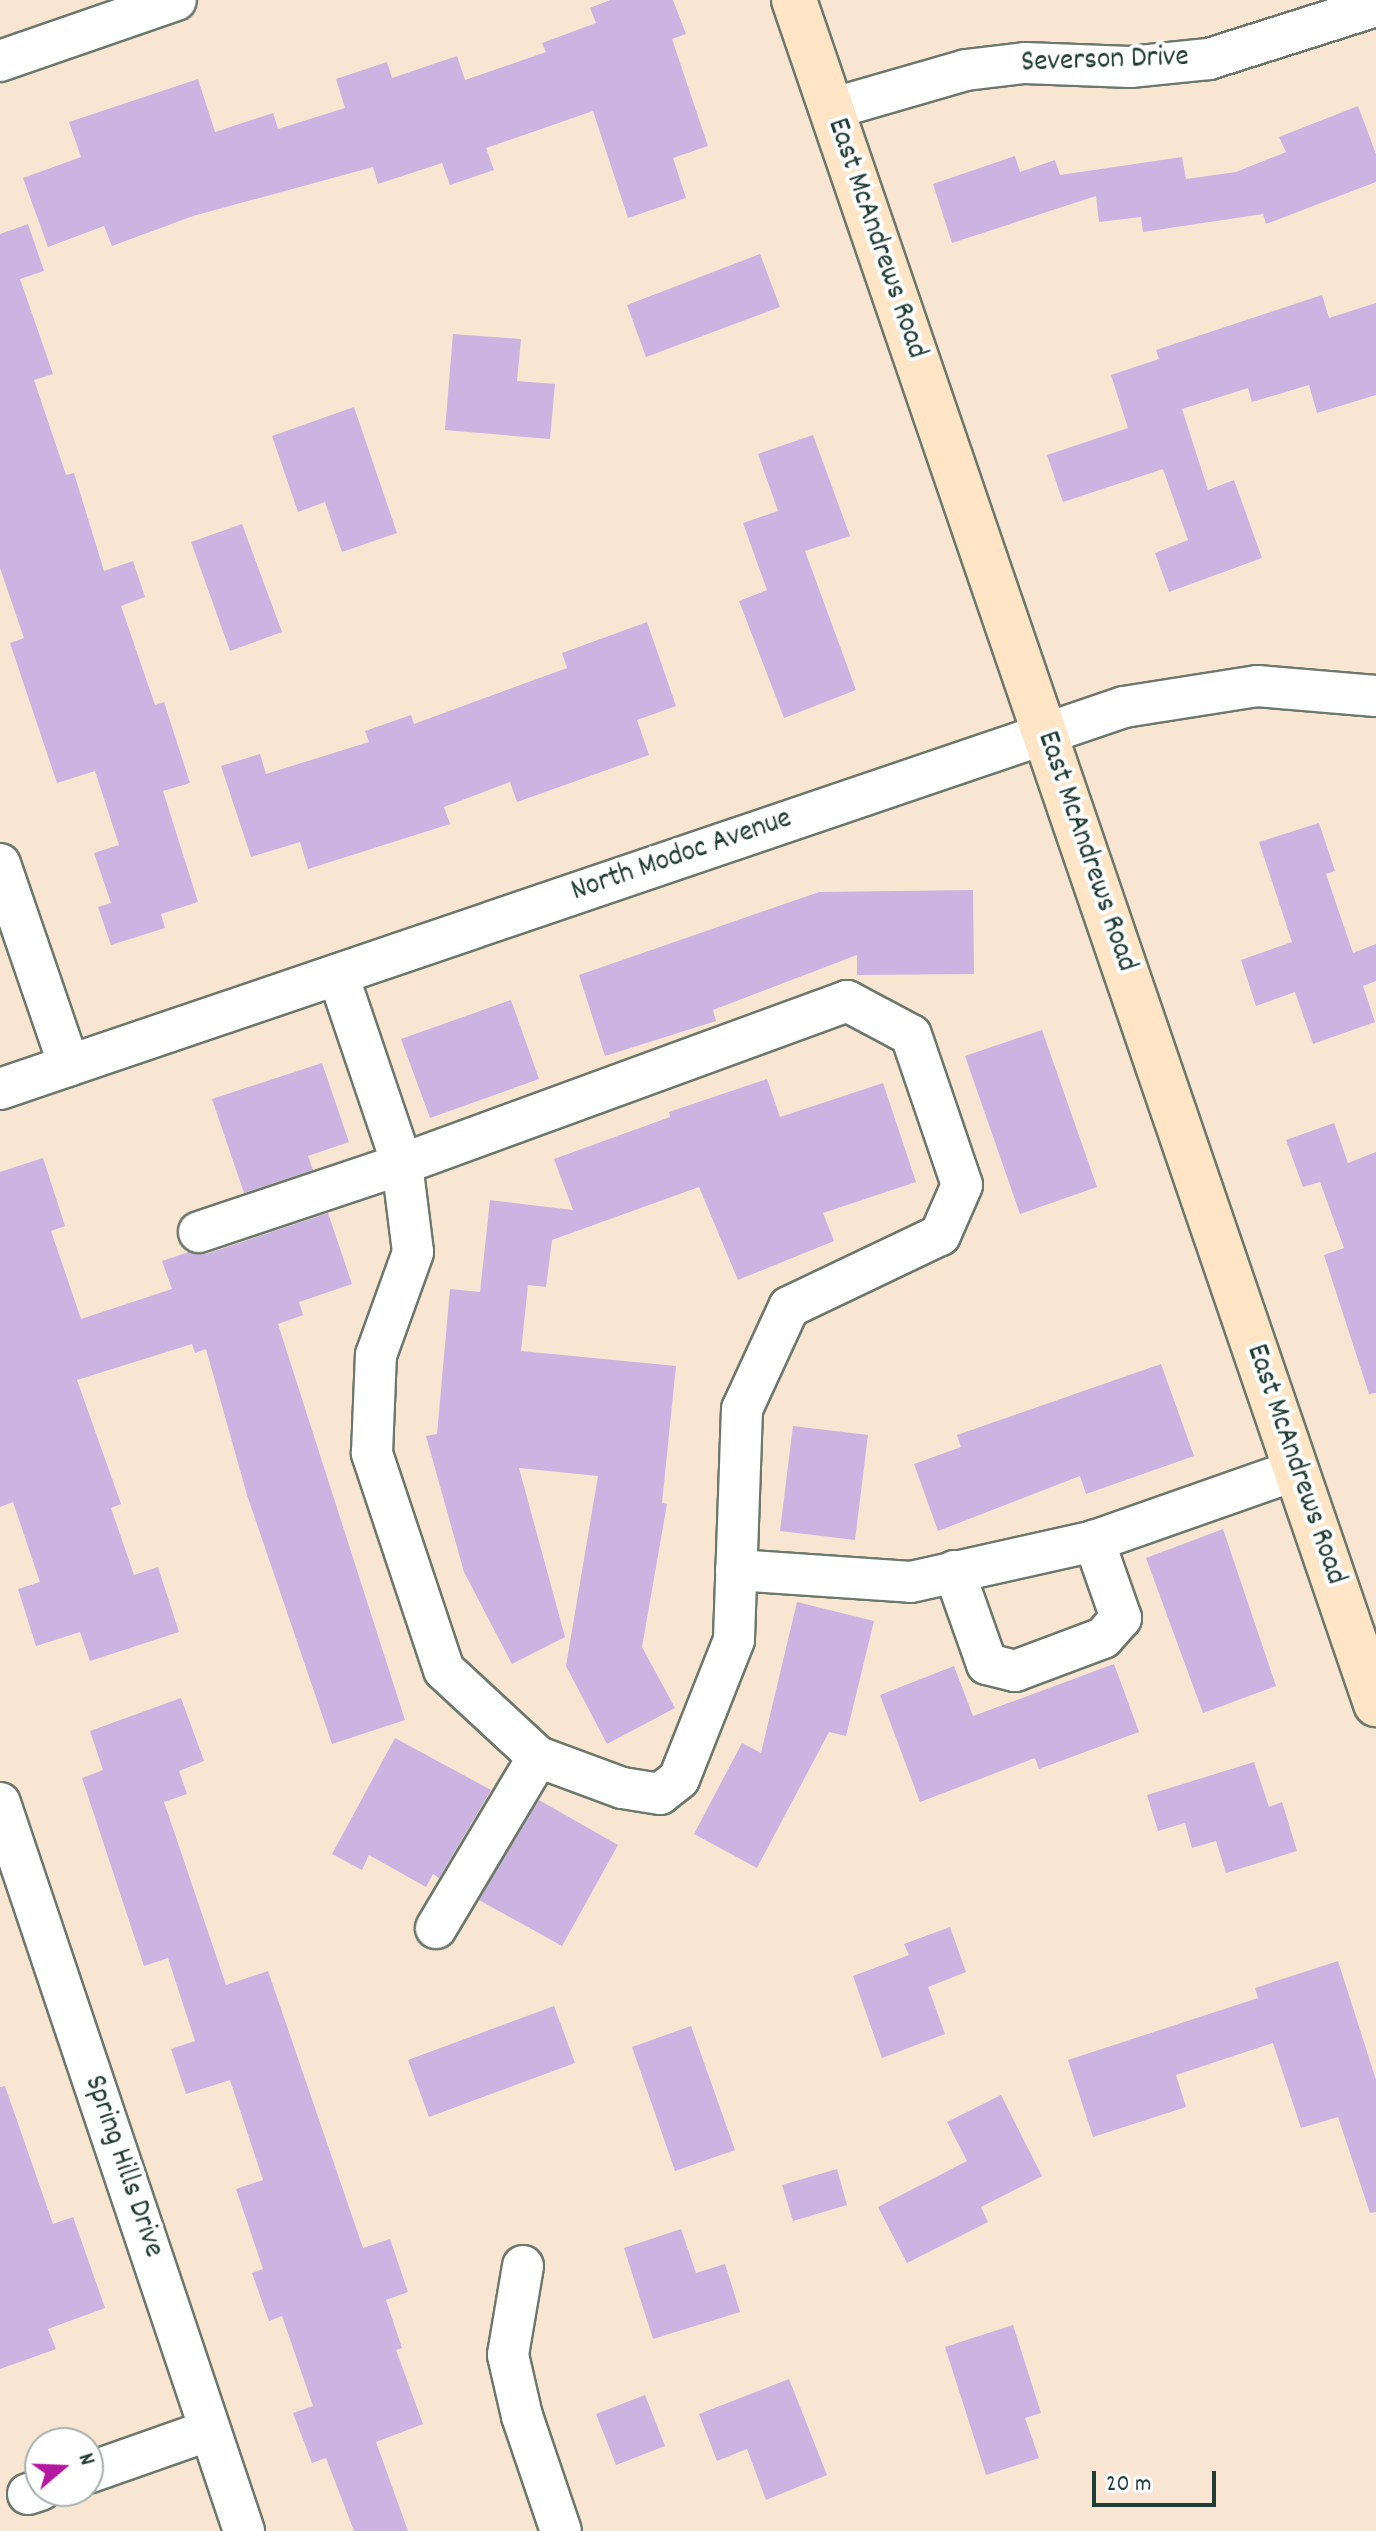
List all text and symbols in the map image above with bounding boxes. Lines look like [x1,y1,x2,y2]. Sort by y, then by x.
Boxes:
street label: Severson Drive [1021,41,1189,83]
street label: East McAndrews Road [817,114,933,364]
street label: East McAndrews Road [1027,727,1143,977]
street label: North Modoc Avenue [567,802,797,912]
street label: East McAndrews Road [1236,1340,1352,1590]
street label: Spring Hills Drive [74,2071,170,2263]
north arrow [24,2427,104,2507]
text: N [69,2449,102,2470]
scale bar [1096,2455,1220,2505]
text: 20 m [1106,2468,1152,2502]

